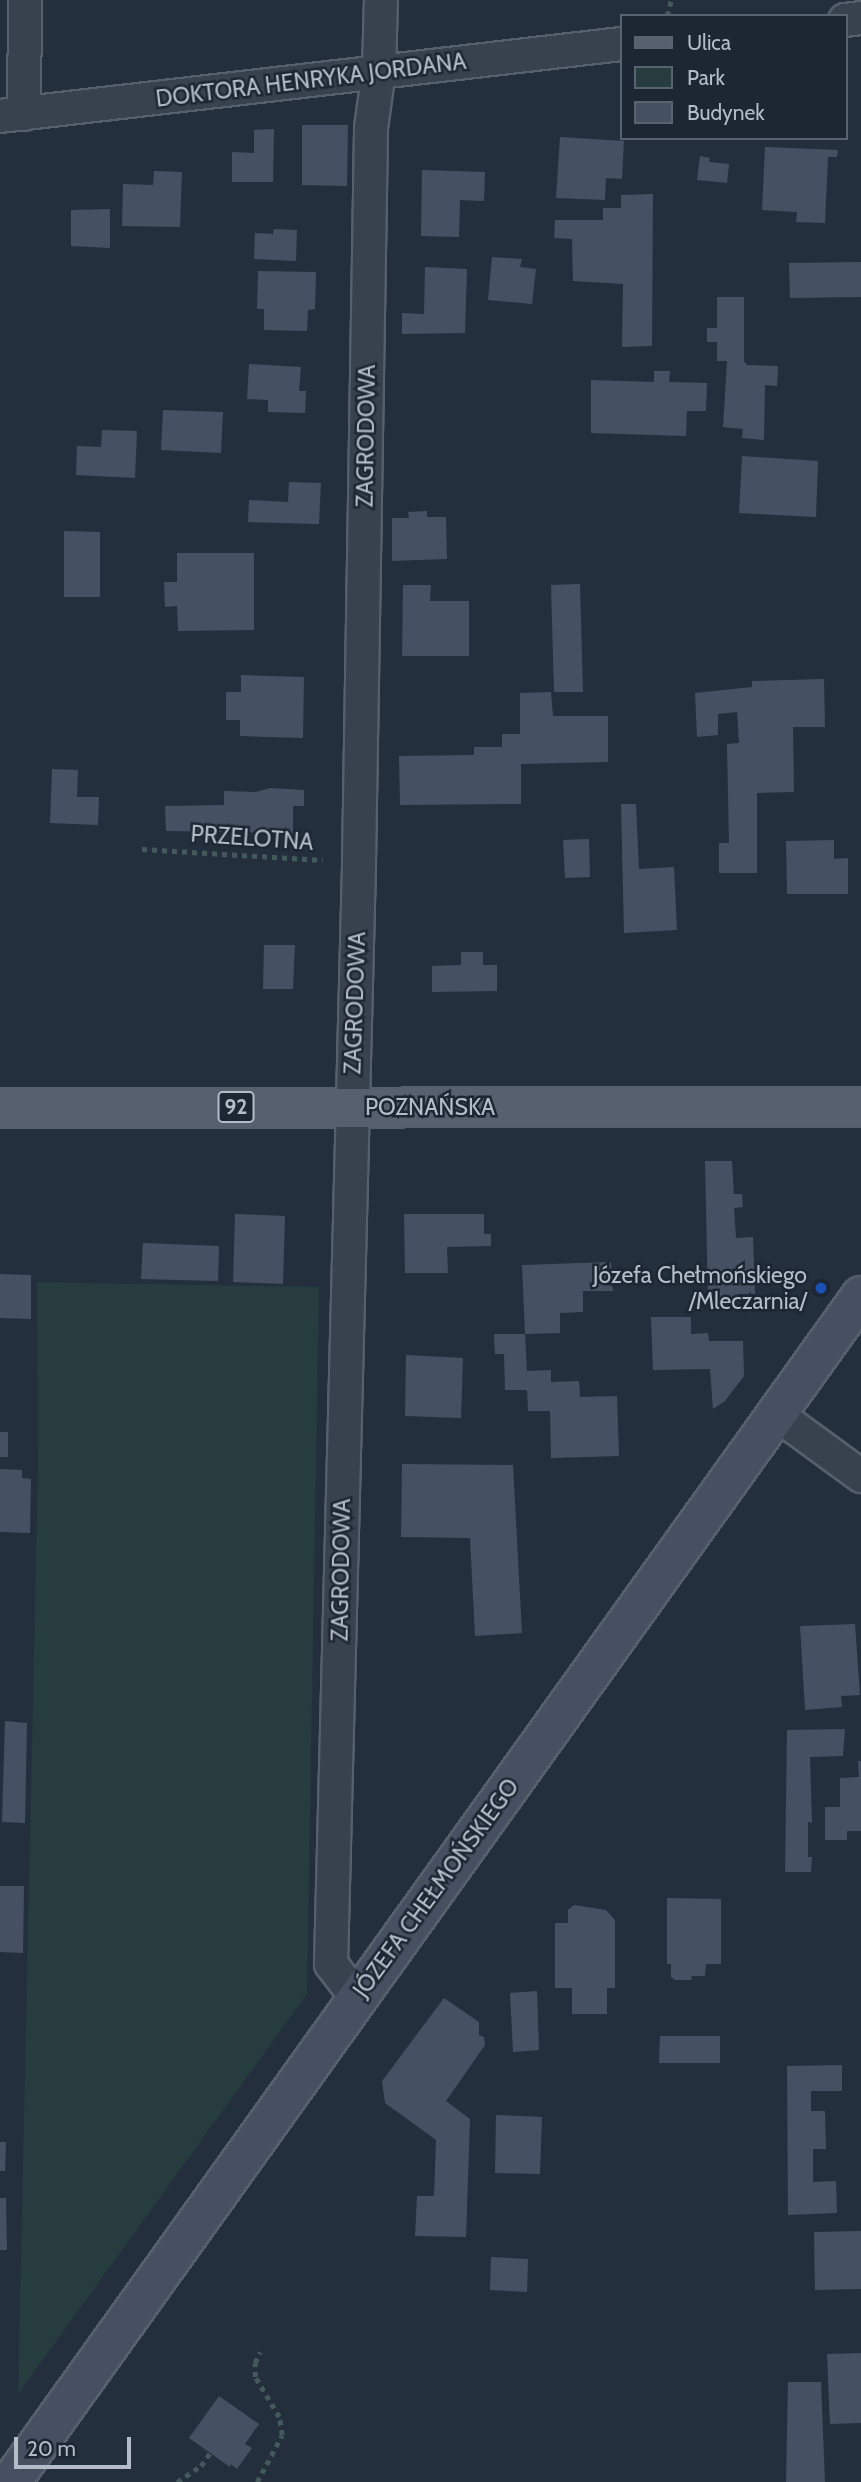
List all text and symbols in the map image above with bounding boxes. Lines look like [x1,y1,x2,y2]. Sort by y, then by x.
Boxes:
legend [620,14,847,140]
text: Ulica [687,30,731,55]
street label: DOKTORA HENRYKA JORDANA [154,47,468,113]
text: Park [687,65,725,90]
text: Budynek [687,100,765,125]
street label: ZAGRODOWA [351,364,381,508]
street label: PRZELOTNA [190,820,314,856]
street label: ZAGRODOWA [339,931,371,1075]
road number: 92 [217,1090,255,1124]
street label: POZNAŃSKA [365,1093,495,1121]
place label: Józefa Chełmońskiego /Mleczarnia/ [593,1261,807,1315]
marker: Józefa Chełmońskiego /Mleczarnia/ [813,1280,829,1296]
street label: ZAGRODOWA [326,1498,356,1642]
street label: JÓZEFA CHEŁMOŃSKIEGO [347,1773,525,2003]
scale bar [18,2422,135,2466]
text: 20 m [27,2436,76,2461]

